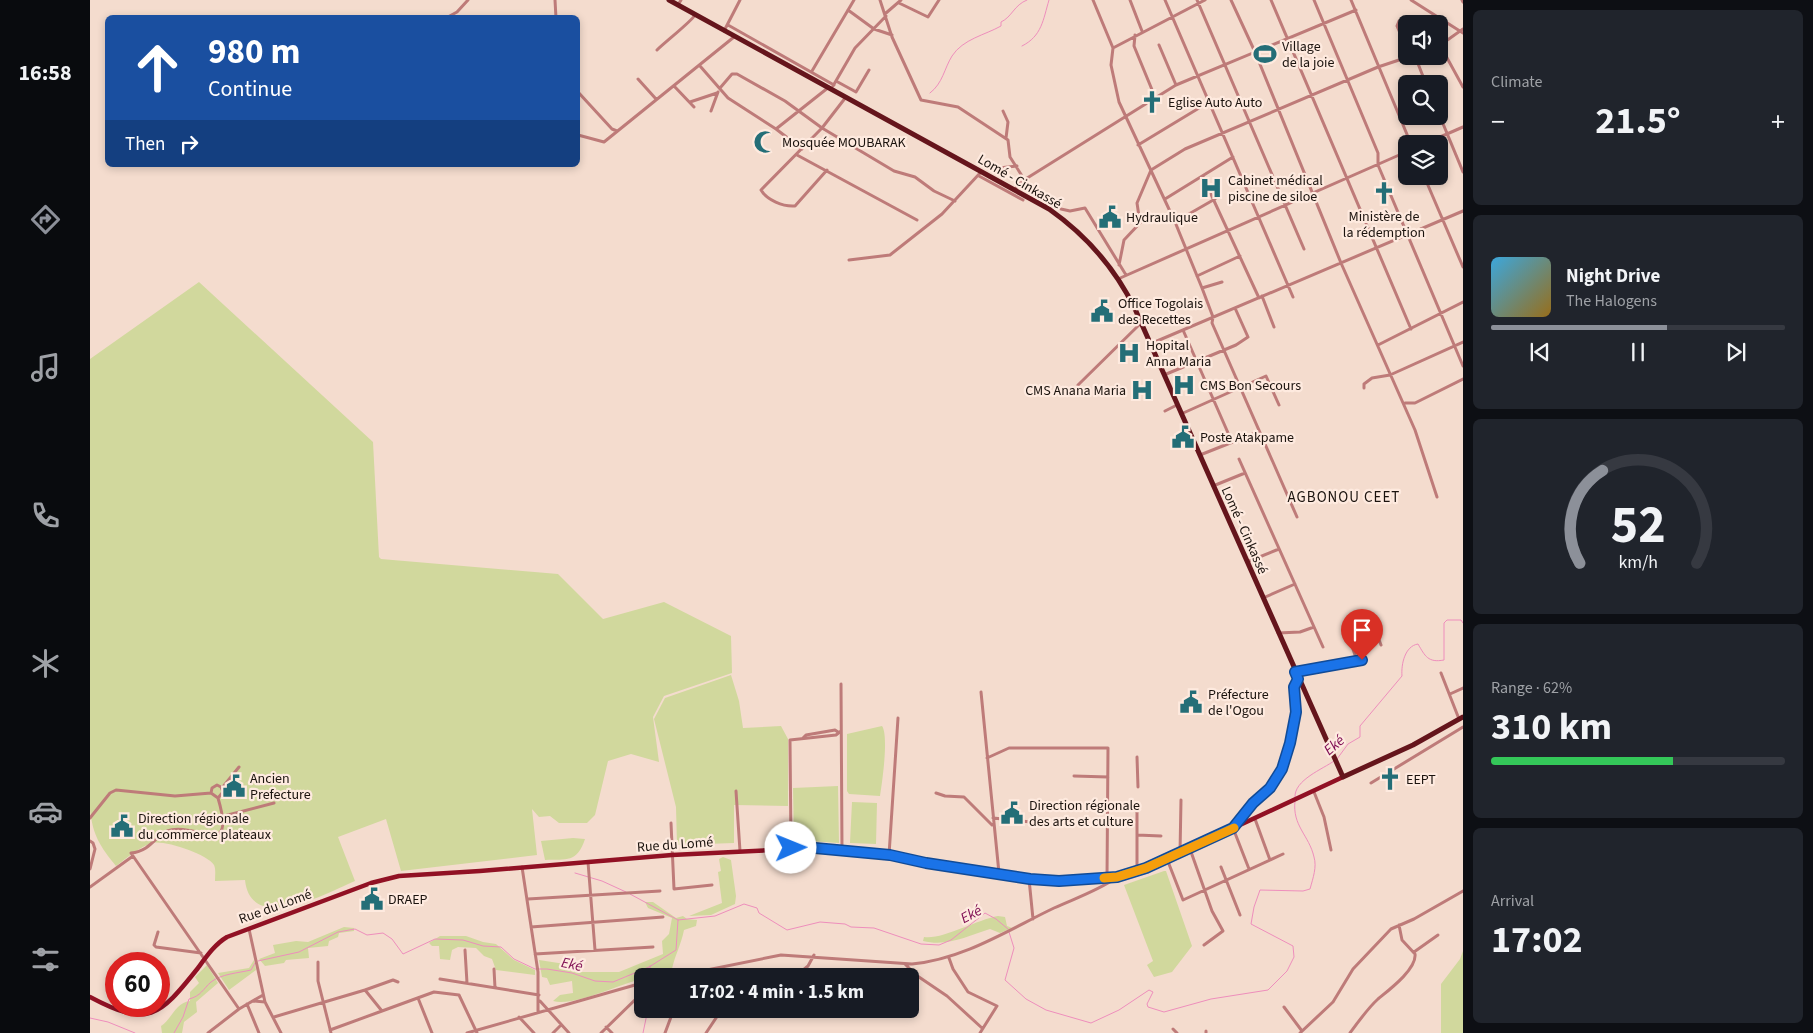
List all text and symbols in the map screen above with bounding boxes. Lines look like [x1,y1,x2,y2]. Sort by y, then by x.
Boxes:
map controls [1398,15,1448,185]
button: sound [1398,15,1448,65]
text: 980 m [208,27,300,77]
icon: ahead [125,35,190,100]
place label: Village de la joie [1282,37,1334,73]
sports icon: Village de la joie [1252,41,1278,67]
text: 16:58 [18,57,72,89]
text: Climate [1491,71,1542,93]
text: Continue [208,73,292,105]
button: search [1398,75,1448,125]
church icon: Eglise Auto Auto [1139,89,1165,115]
place label: Eglise Auto Auto [1168,93,1262,113]
text: 21.5° [1595,94,1681,148]
text: − [1491,102,1505,142]
text: + [1771,102,1785,142]
mosque icon: Mosquée MOUBARAK [752,129,778,155]
icon: right [175,130,203,158]
text: Then [125,131,165,158]
place label: Mosquée MOUBARAK [782,133,907,153]
button: layers [1398,135,1448,185]
street label: Lomé - Cinkassé [974,150,1065,214]
place label: Cabinet médical piscine de siloe [1228,171,1323,207]
hospital icon: Cabinet médical piscine de siloe [1198,175,1224,201]
church icon: Ministère de la rédemption [1371,180,1397,206]
icon: directions [28,202,63,237]
public building icon: Hydraulique [1097,204,1123,230]
place label: Ministère de la rédemption [1343,207,1425,243]
place label: Hydraulique [1126,208,1198,228]
text: Night Drive [1566,263,1660,290]
text: The Halogens [1566,290,1657,312]
place label: Office Togolais des Recettes [1118,294,1203,330]
public building icon: Office Togolais des Recettes [1089,298,1115,324]
place label: Hopital Anna Maria [1146,336,1211,372]
icon: previous [1526,338,1554,366]
icon: pause [1624,338,1652,366]
icon: next [1722,338,1750,366]
hospital icon: Hopital Anna Maria [1116,340,1142,366]
icon: music [28,350,63,385]
hospital icon: CMS Bon Secours [1171,372,1197,398]
place label: CMS Bon Secours [1200,376,1301,396]
hospital icon: CMS Anana Maria [1129,377,1155,403]
place label: CMS Anana Maria [1025,381,1126,401]
public building icon: Poste Atakpame [1170,424,1196,450]
place label: Poste Atakpame [1200,428,1294,448]
street label: Lomé - Cinkassé [1216,483,1272,578]
district label: AGBONOU CEET [1288,487,1400,508]
text: 52 [1611,489,1665,563]
icon: phone [28,498,63,533]
text: km/h [1618,550,1658,575]
pin [1341,609,1383,660]
icon: arrive [1348,616,1376,644]
icon: climate [28,646,63,681]
text: Range · 62% [1491,677,1572,699]
place label: Préfecture de l'Ogou [1208,685,1269,721]
public building icon: Préfecture de l'Ogou [1178,689,1204,715]
text: 310 km [1491,700,1612,754]
water label: Eké [1319,730,1350,760]
church icon: EEPT [1377,766,1403,792]
place label: Ancien Prefecture [250,769,311,805]
place label: EEPT [1406,770,1436,790]
public building icon: Ancien Prefecture [221,773,247,799]
icon: car [28,794,63,829]
place label: Direction régionale des arts et culture [1029,796,1140,832]
public building icon: Direction régionale des arts et culture [999,800,1025,826]
place label: Direction régionale du commerce plateaux [138,809,272,845]
public building icon: Direction régionale du commerce plateaux [109,813,135,839]
position arrow [764,821,816,873]
street label: Rue du Lomé [636,832,714,858]
street label: Rue du Lomé [236,884,315,929]
public building icon: DRAEP [359,886,385,912]
place label: DRAEP [388,890,428,910]
text: Arrival [1491,890,1534,912]
water label: Eké [957,900,986,929]
text: 17:02 [1491,913,1583,967]
icon: filters [28,942,63,977]
speed limit sign: 60 [105,952,170,1017]
water label: Eké [559,952,585,977]
text: 17:02 · 4 min · 1.5 km [689,979,864,1006]

